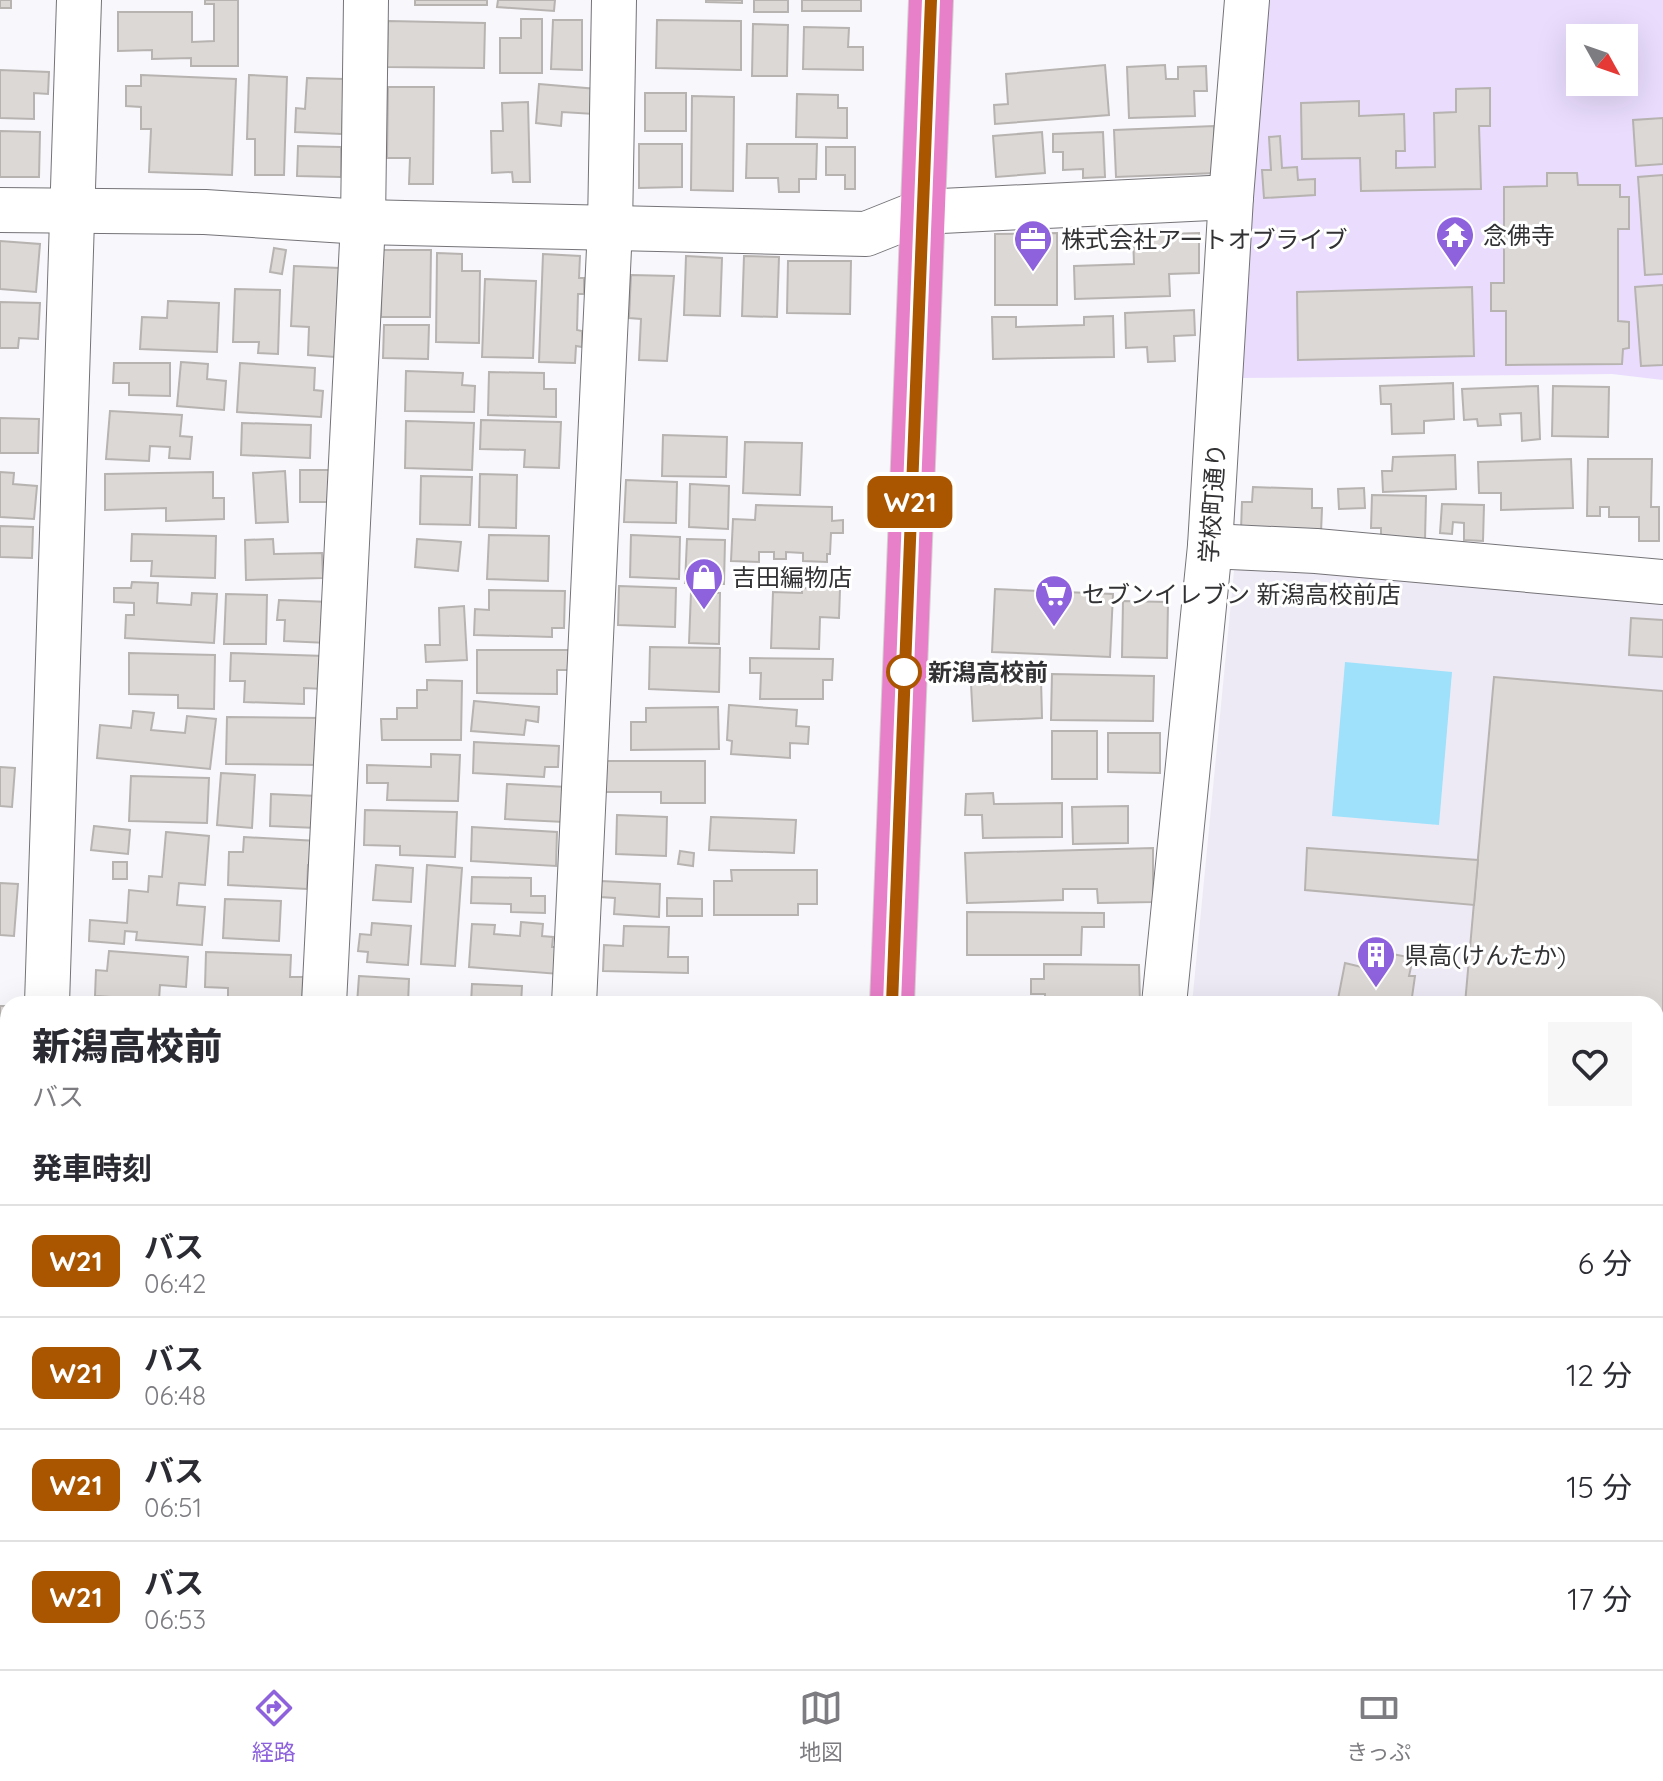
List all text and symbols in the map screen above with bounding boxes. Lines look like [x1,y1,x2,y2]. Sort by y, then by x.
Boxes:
north arrow [1566,24,1638,96]
map controls [1566,24,1638,96]
temple icon: 念佛寺 [1434,214,1476,269]
office icon: 株式会社アートオブライブ [1012,218,1054,273]
place label: 念佛寺 [1483,220,1555,250]
place label: 株式会社アートオブライブ [1061,224,1348,254]
street label: 学校町通り [1193,442,1231,564]
line badge: W21 [864,476,956,528]
text: W21 [883,484,937,519]
shop icon: 吉田編物店 [683,556,725,611]
place label: 吉田編物店 [732,562,852,592]
supermarket icon: セブンイレブン 新潟高校前店 [1033,573,1075,628]
place label: セブンイレブン 新潟高校前店 [1082,579,1401,609]
marker: 新潟高校前 [887,655,921,689]
place label: 新潟高校前 [928,657,1048,687]
building icon: 県高(けんたか) [1355,934,1397,989]
place label: 県高(けんたか) [1404,940,1566,970]
text: 新潟高校前 [32,1022,222,1070]
button: heart [1548,1022,1632,1106]
text: バス [32,1080,84,1113]
text: 発車時刻 [32,1149,152,1187]
text: バス [144,1228,204,1266]
text: W21 [49,1243,103,1278]
text: 6 分 [1578,1244,1632,1282]
text: 06:42 [144,1267,206,1300]
text: バス [144,1340,204,1378]
text: W21 [49,1355,103,1390]
text: 12 分 [1566,1356,1632,1394]
text: 06:48 [144,1379,206,1412]
text: バス [144,1452,204,1490]
text: W21 [49,1467,103,1502]
text: 15 分 [1566,1468,1632,1506]
text: 06:51 [144,1491,202,1524]
text: バス [144,1564,204,1602]
text: W21 [49,1579,103,1614]
text: 17 分 [1567,1580,1632,1618]
text: 06:53 [144,1603,206,1636]
tab: 経路 [252,1686,296,1766]
tab: 地図 [799,1686,843,1766]
tab: きっぷ [1346,1686,1411,1766]

